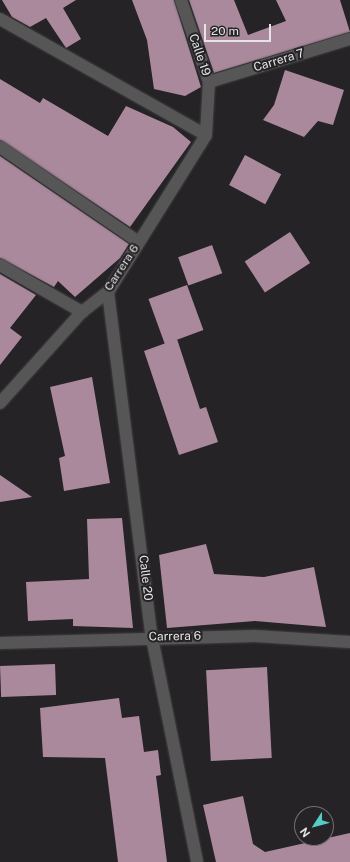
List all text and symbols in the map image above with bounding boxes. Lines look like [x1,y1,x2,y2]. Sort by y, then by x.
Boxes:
scale bar [206,16,273,42]
text: 20 m [211,24,239,38]
street label: Calle 19 [185,32,213,78]
street label: Carrera 7 [252,46,306,76]
street label: Carrera 6 [102,242,142,294]
street label: Calle 20 [135,554,155,602]
street label: Carrera 6 [149,629,201,645]
north arrow [294,806,334,846]
text: N [298,825,312,839]

